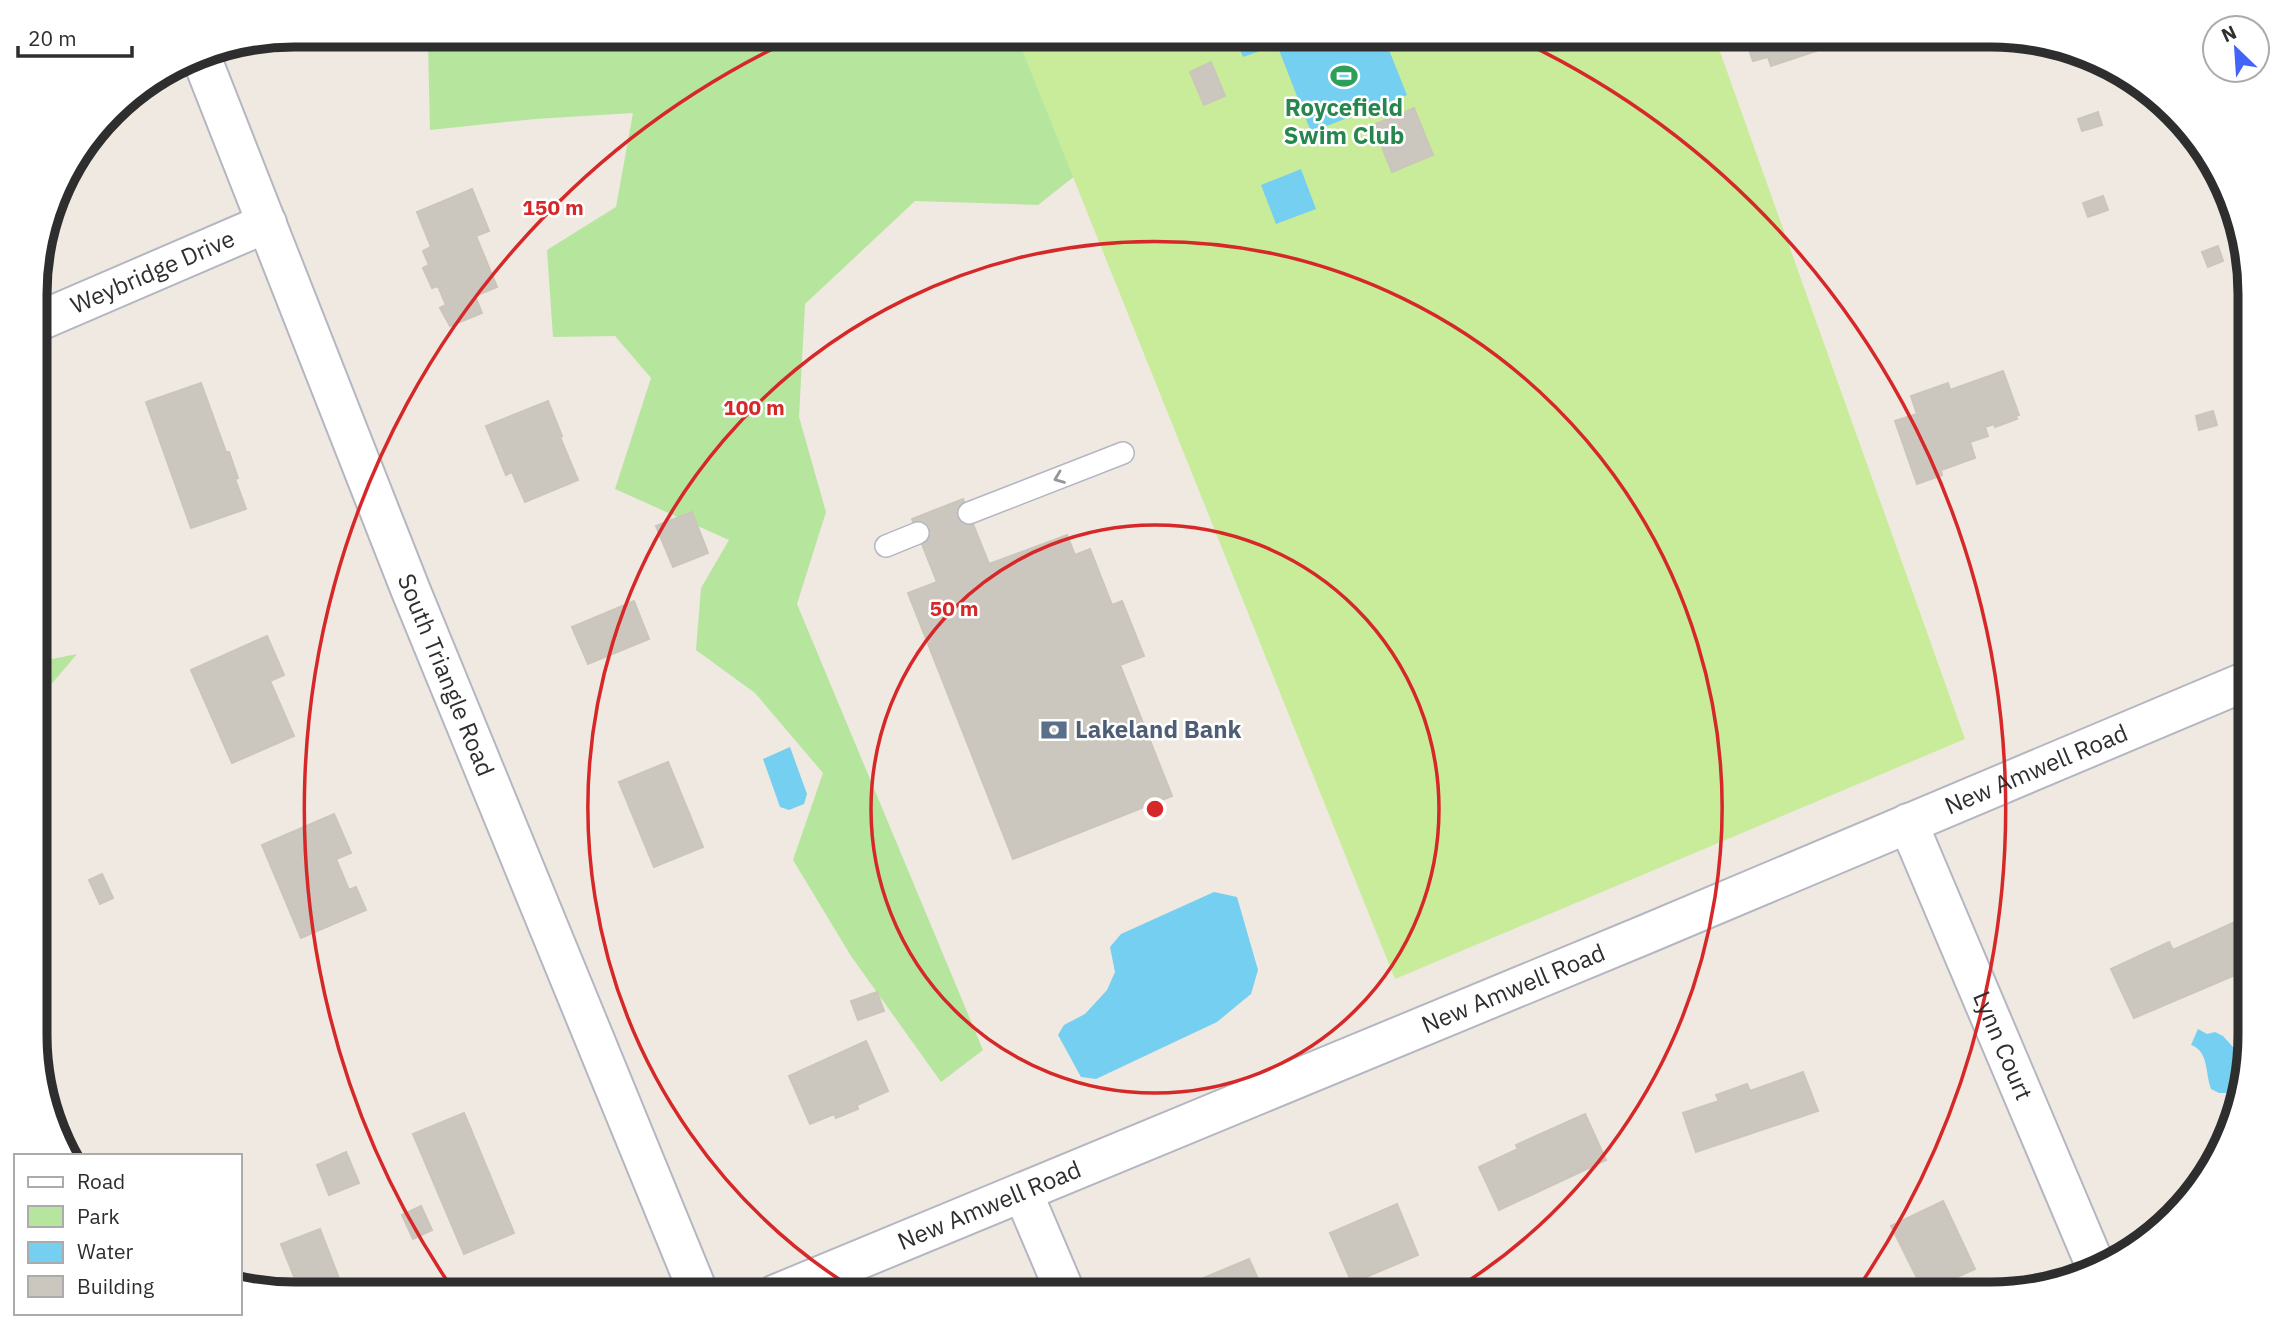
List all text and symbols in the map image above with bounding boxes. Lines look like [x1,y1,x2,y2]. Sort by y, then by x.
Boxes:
scale bar [18,14,131,58]
north arrow [2201,14,2271,84]
text: N [2218,20,2240,47]
text: 20 m [28,24,77,52]
sports icon: Roycefield Swim Club [1329,61,1359,91]
place label: Roycefield Swim Club [1284,91,1404,151]
text: 150 m [522,193,584,221]
street label: Weybridge Drive [65,222,239,321]
text: 100 m [723,393,785,421]
one-way arrow [1054,469,1066,483]
street label: South Triangle Road [391,569,502,781]
text: 50 m [930,594,978,622]
place label: Lakeland Bank [1075,713,1242,745]
bank icon: Lakeland Bank [1039,715,1069,745]
street label: New Amwell Road [1939,716,2132,821]
centre of rings [1143,797,1167,821]
street label: New Amwell Road [1416,936,1610,1040]
street label: Lynn Court [1966,986,2041,1105]
street label: New Amwell Road [893,1153,1086,1257]
legend [14,1154,242,1315]
text: Road [77,1167,125,1195]
text: Park [77,1202,120,1230]
text: Water [77,1237,134,1265]
text: Building [77,1272,154,1300]

